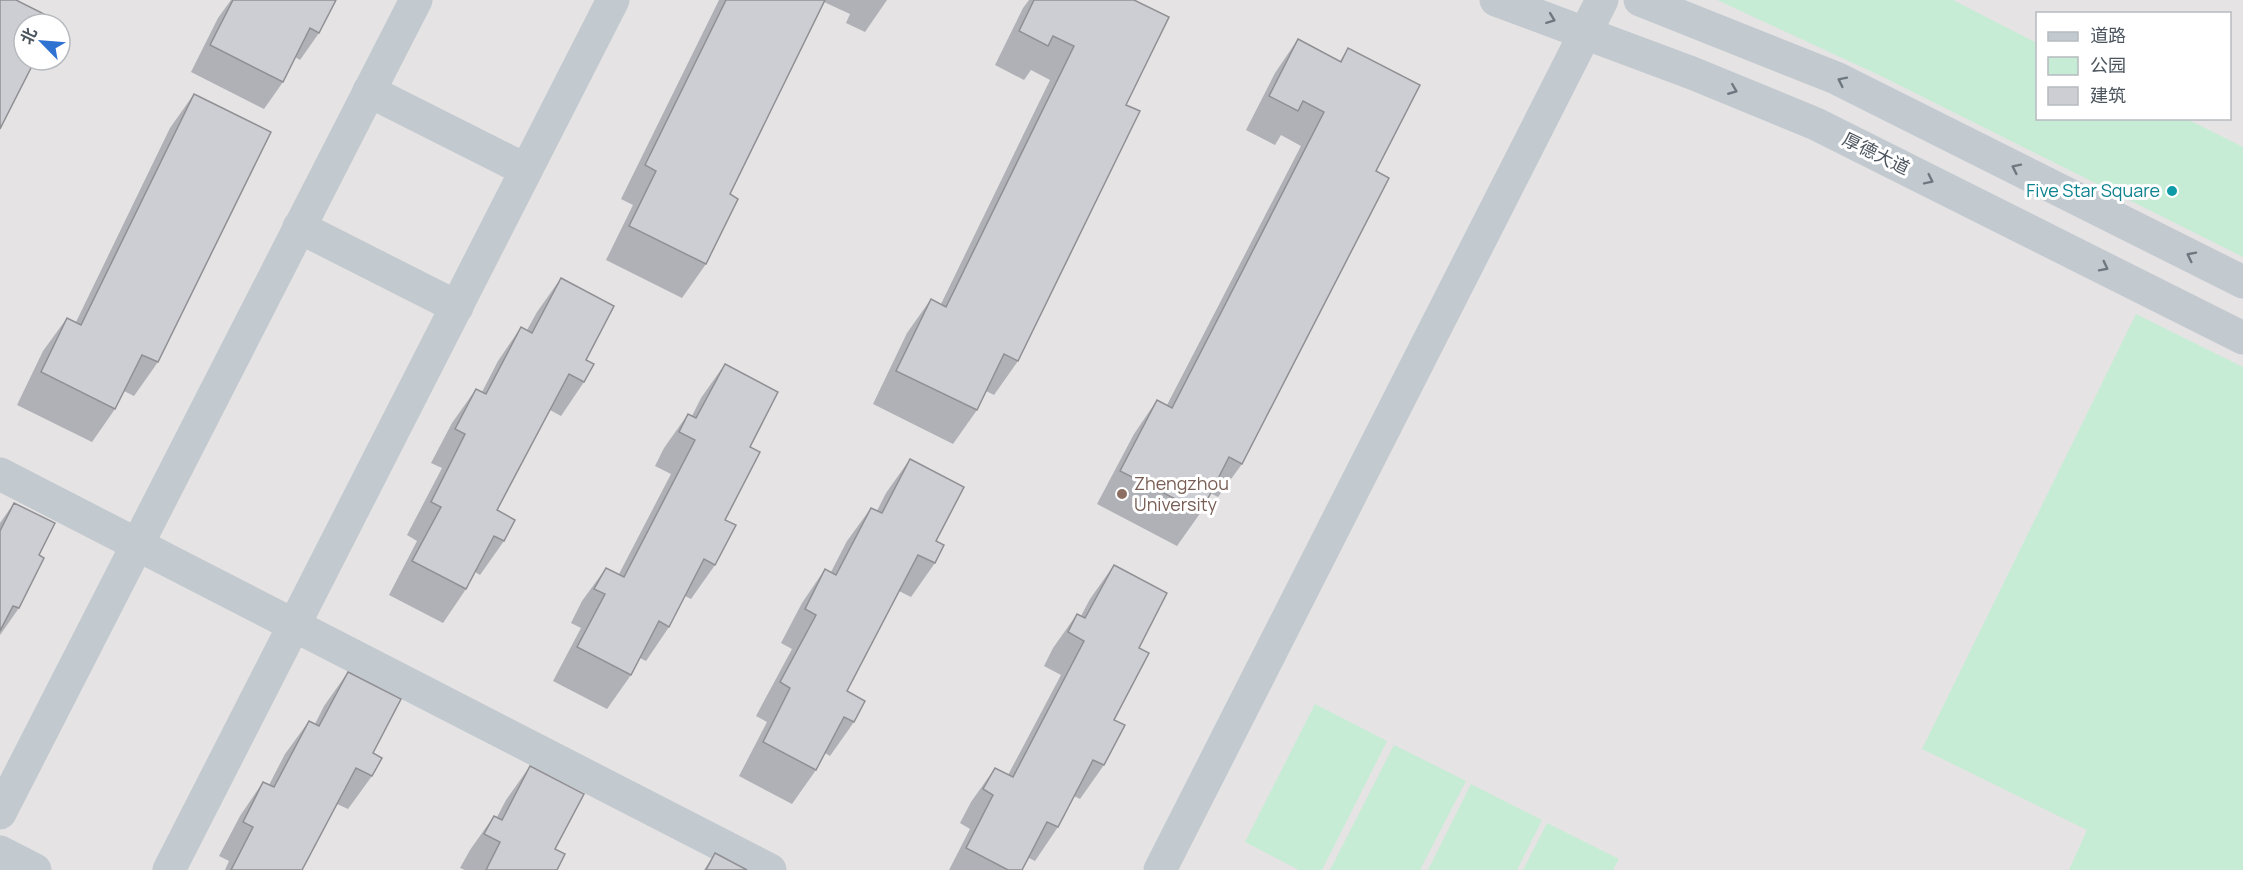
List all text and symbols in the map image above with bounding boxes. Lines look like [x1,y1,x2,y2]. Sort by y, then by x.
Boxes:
north arrow [12,12,72,72]
one-way arrow [1546,12,1556,25]
legend [2036,12,2231,120]
text: 道路 [2090,23,2126,47]
text: 北 [15,24,42,48]
text: 公园 [2090,53,2126,77]
one-way arrow [1837,77,1848,89]
one-way arrow [1727,83,1738,95]
text: 建筑 [2090,83,2126,107]
street label: 厚德大道 [1839,127,1914,180]
one-way arrow [2012,164,2023,176]
one-way arrow [1923,173,1934,185]
place label: Five Star Square [2026,178,2160,202]
marker: Five Star Square [2165,184,2179,198]
one-way arrow [2186,251,2197,263]
one-way arrow [2097,260,2108,272]
place label: Zhengzhou University [1134,471,1229,516]
marker: Zhengzhou University [1115,487,1129,501]

